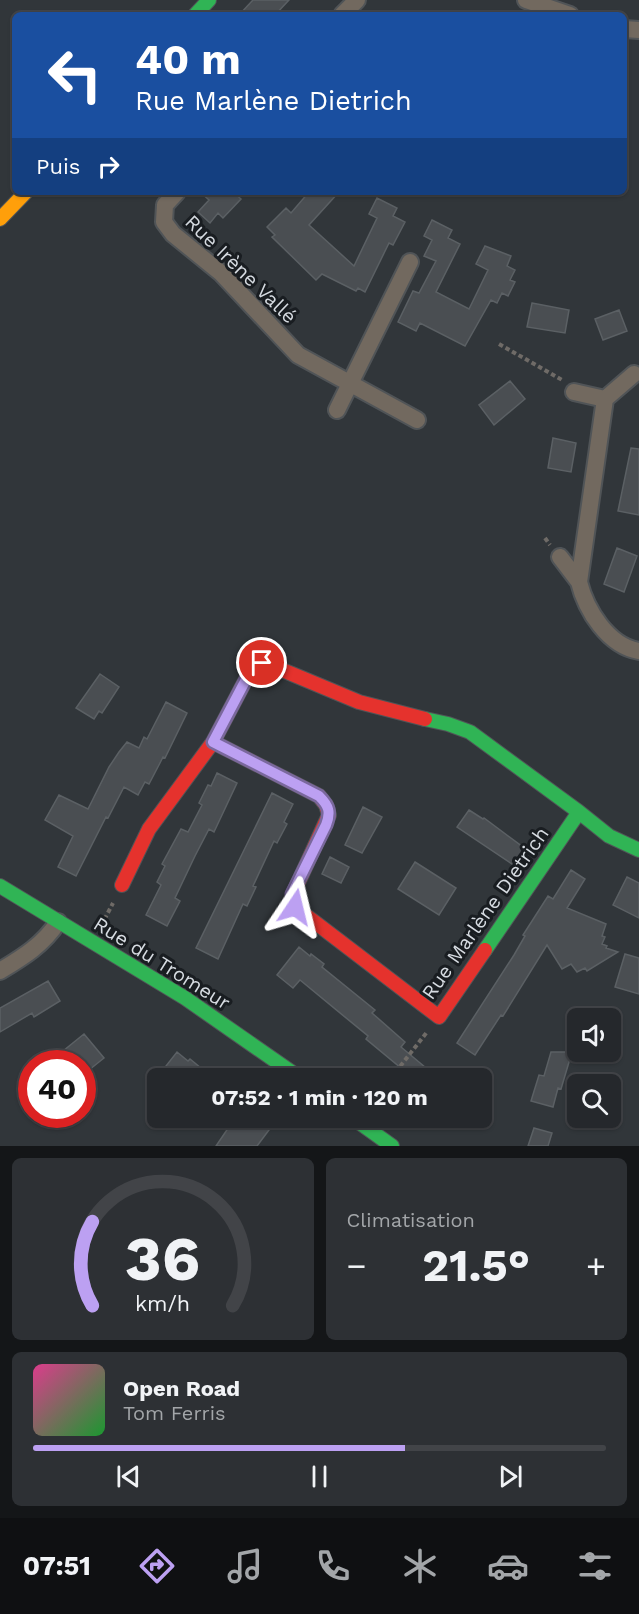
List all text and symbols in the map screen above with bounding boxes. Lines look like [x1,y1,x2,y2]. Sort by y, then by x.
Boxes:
text: 40 m [135,35,241,84]
icon: left [36,36,114,114]
text: Rue Marlène Dietrich [135,85,412,117]
icon: right [92,150,125,183]
text: Puis [36,154,80,179]
street label: Rue Irène Vallé [180,210,302,328]
pin [236,637,287,688]
icon: arrive [245,646,278,679]
street label: Rue Marlène Dietrich [416,822,554,1004]
position arrow [263,875,327,939]
street label: Rue du Tromeur [89,911,235,1015]
map controls [567,1008,621,1128]
button: sound [567,1008,621,1062]
speed limit sign: 40 [18,1050,96,1128]
button: search [567,1074,621,1128]
text: 07:52 · 1 min · 120 m [211,1085,428,1110]
text: Climatisation [347,1208,475,1232]
text: 36 [125,1222,200,1295]
text: 21.5° [422,1239,530,1292]
text: − [347,1246,366,1285]
text: + [586,1246,606,1285]
text: km/h [135,1291,190,1316]
text: Open Road [123,1376,240,1401]
text: Tom Ferris [123,1401,226,1425]
icon: previous [112,1460,145,1493]
icon: pause [303,1460,336,1493]
icon: next [494,1460,527,1493]
icon: directions [136,1545,178,1587]
icon: music [224,1545,266,1587]
icon: phone [312,1545,354,1587]
icon: climate [399,1545,441,1587]
icon: car [487,1545,529,1587]
icon: filters [574,1545,616,1587]
text: 07:51 [23,1550,91,1582]

